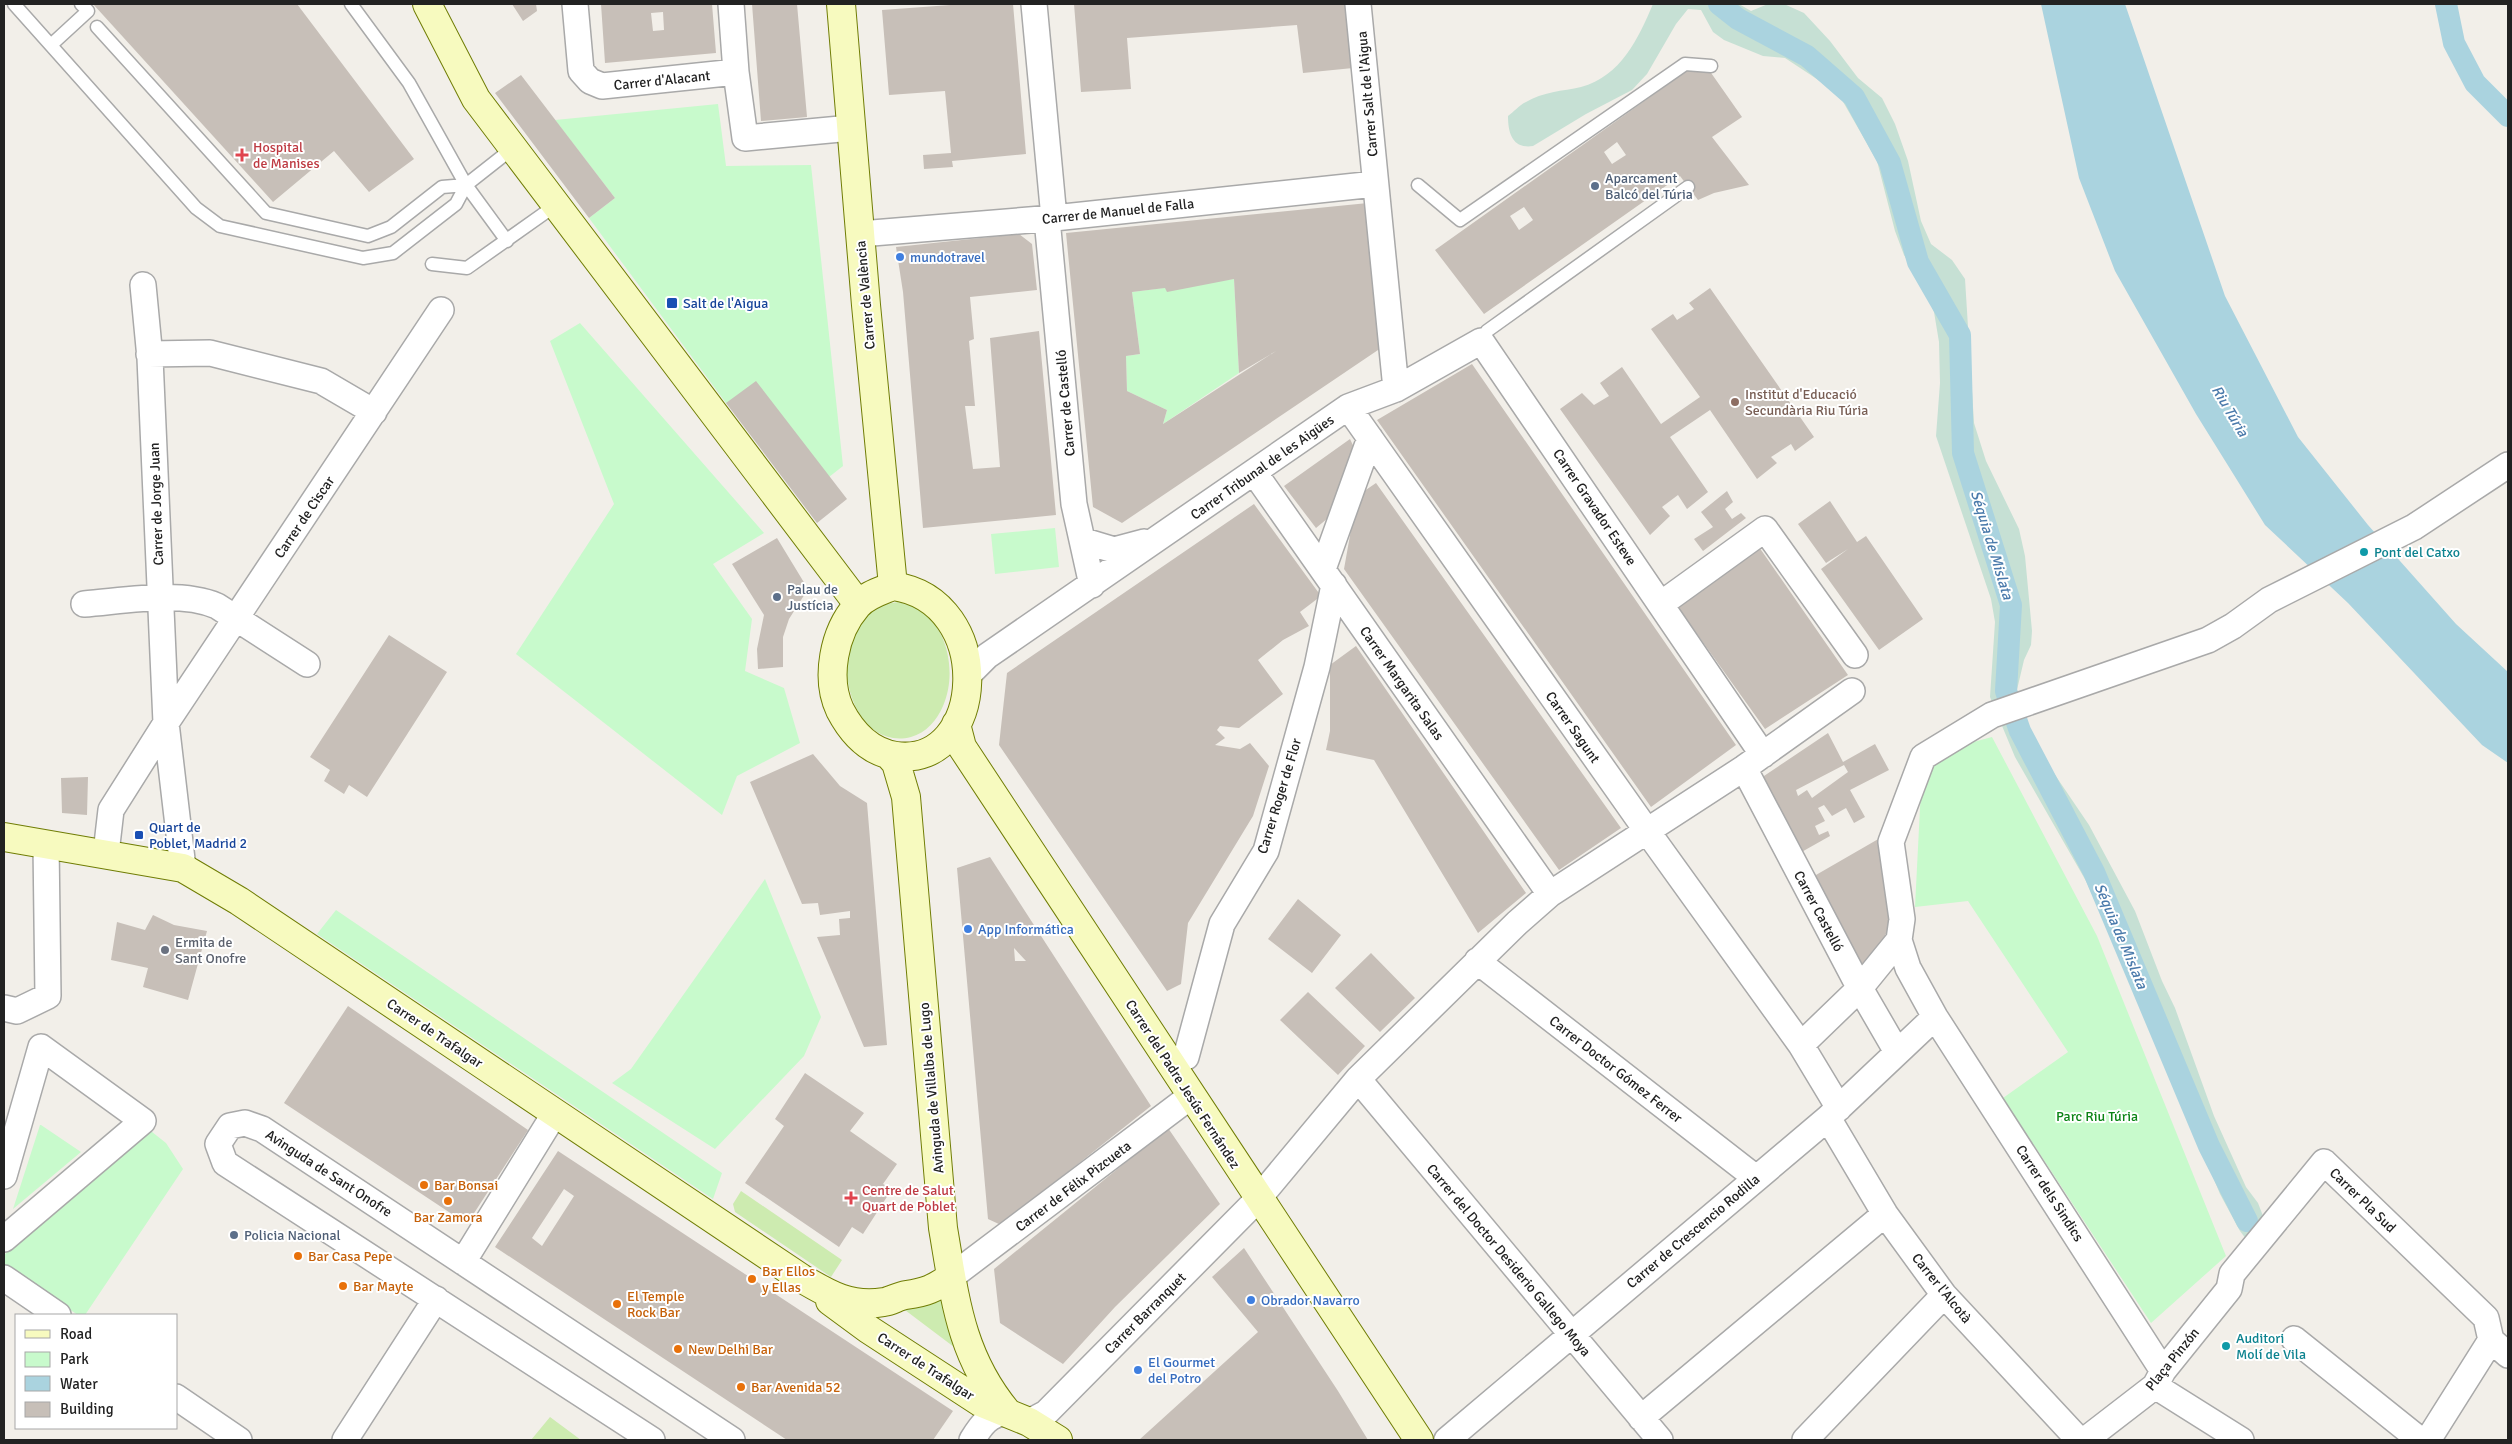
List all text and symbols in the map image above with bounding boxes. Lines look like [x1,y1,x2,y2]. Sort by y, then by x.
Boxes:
street label: Carrer Salt de l'Aigua [1354,30,1381,157]
street label: Carrer d'Alacant [613,67,711,94]
place label: Hospital de Manises [253,139,320,172]
marker: Hospital de Manises [235,148,249,162]
place label: Aparcament Balcó del Túria [1605,170,1693,203]
marker: Aparcament Balcó del Túria [1589,180,1601,192]
street label: Carrer de Manuel de Falla [1041,195,1195,228]
street label: Carrer de València [852,240,879,350]
place label: mundotravel [910,249,985,266]
marker: mundotravel [894,251,906,263]
place label: Salt de l'Aigua [683,295,768,312]
marker: Salt de l'Aigua [665,296,679,310]
street label: Carrer de Castelló [1052,349,1079,457]
water label: Riu Túria [2208,382,2252,440]
place label: Institut d'Educació Secundària Riu Túria [1745,386,1868,419]
marker: Institut d'Educació Secundària Riu Túria [1729,396,1741,408]
street label: Carrer Tribunal de les Aigües [1187,411,1337,523]
street label: Carrer de Jorge Juan [146,442,167,566]
street label: Carrer Gravador Esteve [1549,446,1640,569]
street label: Carrer de Ciscar [271,472,339,562]
water label: Séquia de Mislata [1967,488,2017,602]
place label: Pont del Catxo [2374,544,2460,561]
marker: Pont del Catxo [2358,546,2370,558]
place label: Palau de Justícia [787,581,838,614]
marker: Palau de Justícia [771,591,783,603]
street label: Carrer Margarita Salas [1356,623,1447,743]
street label: Carrer Sagunt [1542,688,1603,766]
street label: Carrer Roger de Flor [1254,735,1305,856]
place label: Quart de Poblet, Madrid 2 [149,819,247,852]
marker: Quart de Poblet, Madrid 2 [133,829,145,841]
street label: Carrer Castelló [1790,868,1847,955]
water label: Séquia de Mislata [2091,880,2152,992]
place label: App Informática [978,921,1074,938]
marker: App Informática [962,923,974,935]
place label: Ermita de Sant Onofre [175,934,246,967]
marker: Ermita de Sant Onofre [159,944,171,956]
street label: Carrer de Trafalgar [384,995,487,1072]
street label: Carrer del Padre Jesús Fernández [1122,997,1244,1172]
street label: Avinguda de Villalba de Lugo [916,1002,947,1174]
street label: Carrer Doctor Gómez Ferrer [1546,1012,1686,1127]
park label: Parc Riu Túria [2056,1108,2138,1125]
street label: Avinguda de Sant Onofre [262,1126,395,1221]
street label: Carrer de Félix Pizcueta [1012,1137,1134,1235]
street label: Carrer dels Sindics [2012,1142,2087,1245]
street label: Carrer del Doctor Desiderio Gallego Moya [1423,1161,1594,1360]
street label: Carrer Pla Sud [2326,1164,2399,1236]
street label: Carrer de Crescencio Rodilla [1623,1171,1763,1292]
place label: Bar Bonsai [434,1177,498,1194]
marker: Bar Bonsai [418,1179,430,1191]
place label: Centre de Salut Quart de Poblet [862,1182,955,1215]
marker: Centre de Salut Quart de Poblet [844,1191,858,1205]
marker: Bar Zamora [442,1195,454,1207]
place label: Bar Zamora [413,1209,483,1226]
place label: Policia Nacional [244,1227,341,1244]
marker: Policia Nacional [228,1229,240,1241]
place label: Bar Casa Pepe [308,1248,393,1265]
marker: Bar Casa Pepe [292,1250,304,1262]
street label: Carrer l'Alcotà [1908,1250,1975,1327]
place label: Bar Ellos y Ellas [762,1263,815,1296]
street label: Carrer Barranquet [1101,1269,1190,1358]
marker: Bar Ellos y Ellas [746,1273,758,1285]
place label: Bar Mayte [353,1278,414,1295]
marker: Bar Mayte [337,1280,349,1292]
place label: El Temple Rock Bar [627,1288,684,1321]
place label: Obrador Navarro [1261,1292,1360,1309]
marker: Obrador Navarro [1245,1294,1257,1306]
marker: El Temple Rock Bar [611,1298,623,1310]
legend [15,1314,178,1429]
street label: Plaça Pinzón [2142,1324,2203,1394]
text: Road [60,1325,92,1343]
street label: Carrer de Trafalgar [874,1329,978,1405]
place label: Auditori Molí de Vila [2236,1330,2306,1363]
marker: Auditori Molí de Vila [2220,1340,2232,1352]
place label: New Delhi Bar [688,1341,774,1358]
marker: New Delhi Bar [672,1343,684,1355]
text: Park [60,1350,89,1368]
place label: El Gourmet del Potro [1148,1354,1215,1387]
marker: El Gourmet del Potro [1132,1364,1144,1376]
text: Water [60,1375,98,1393]
place label: Bar Avenida 52 [751,1379,840,1396]
marker: Bar Avenida 52 [735,1381,747,1393]
text: Building [60,1400,114,1418]

